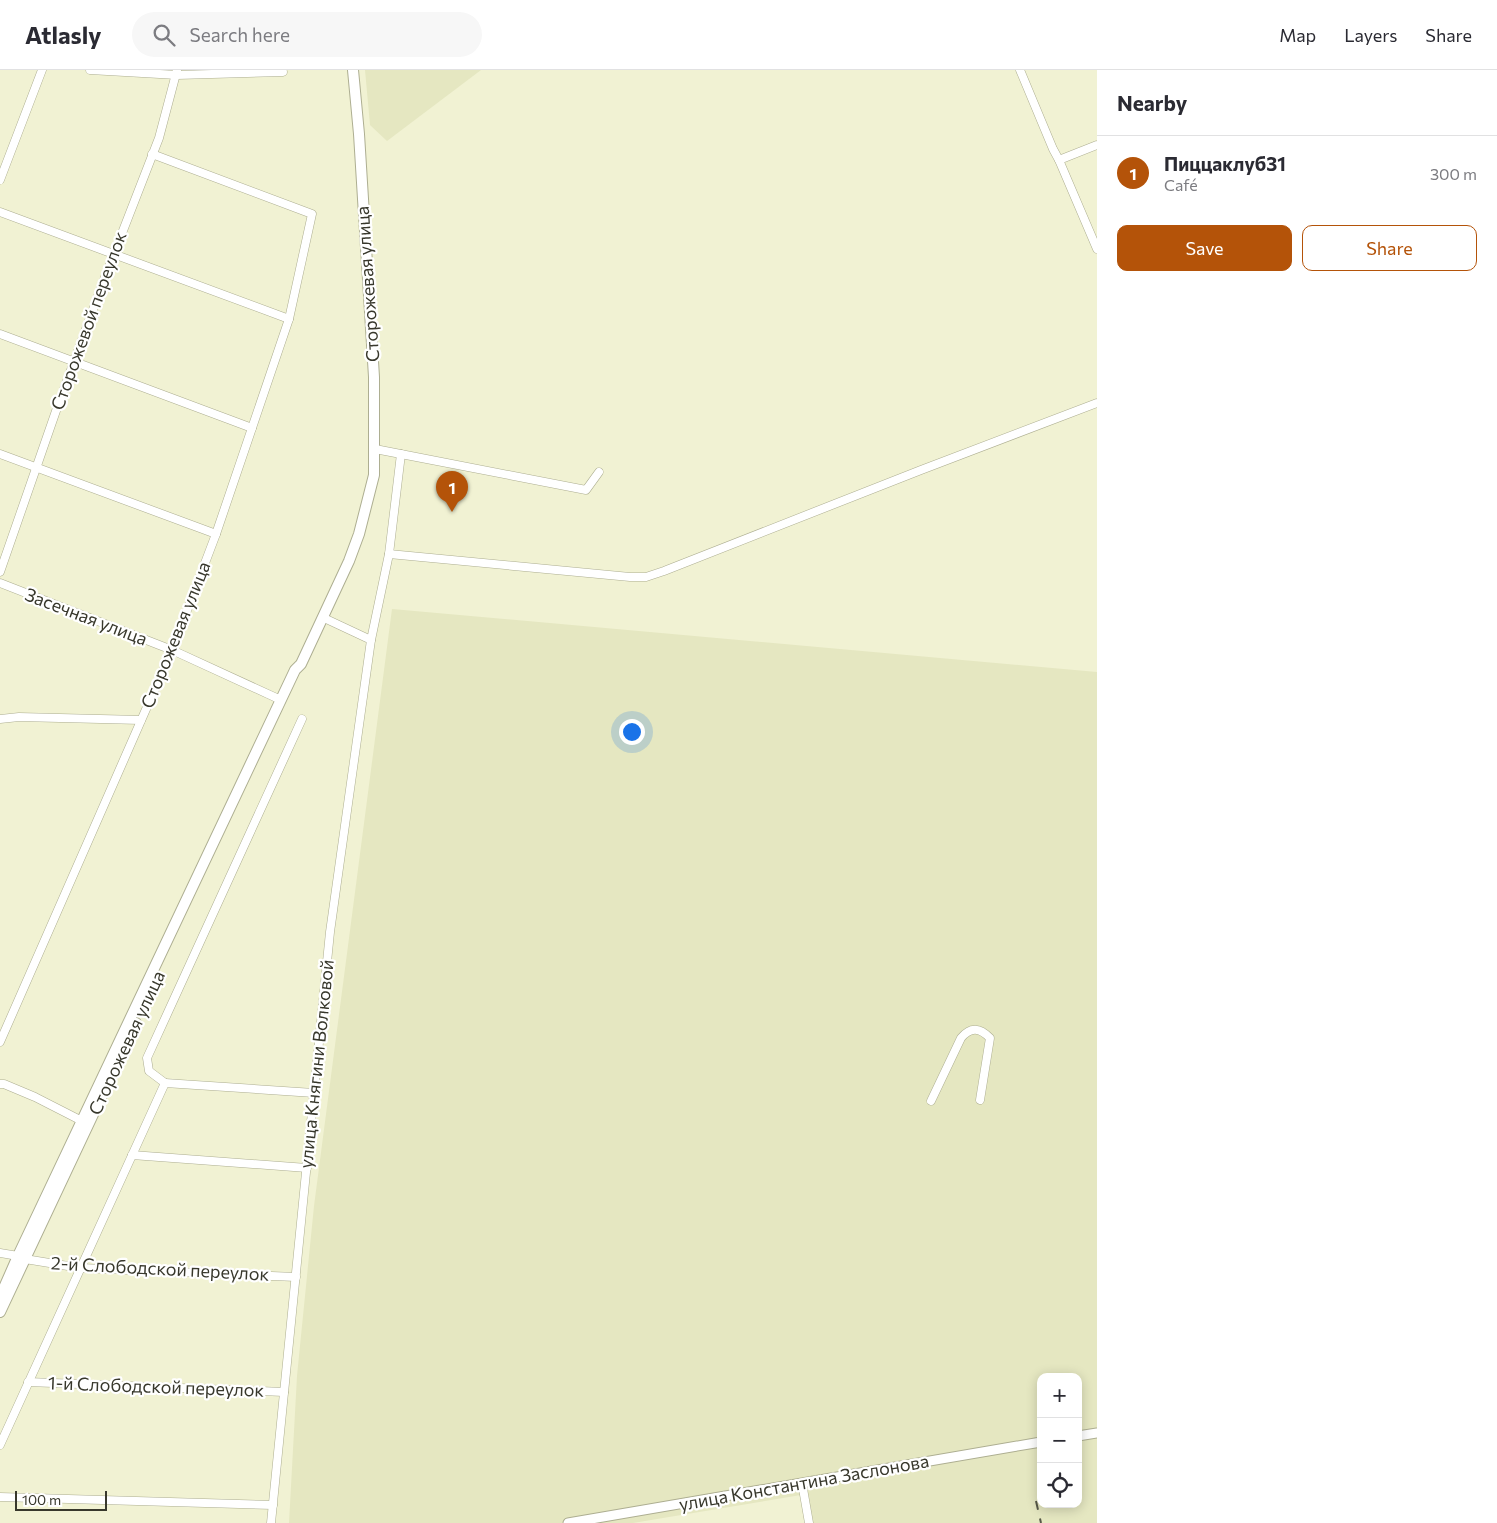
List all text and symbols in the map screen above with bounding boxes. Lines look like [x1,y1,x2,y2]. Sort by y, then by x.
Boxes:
search box [132,12,482,57]
text: Atlasly [25,20,102,49]
icon: search [150,21,178,49]
text: Search here [190,23,290,46]
text: Map [1279,24,1316,46]
text: Layers [1344,24,1397,46]
text: Share [1425,24,1472,46]
text: Nearby [1117,90,1187,115]
text: Пиццаклуб31 [1164,152,1286,175]
text: 1 [1129,164,1137,183]
text: 300 m [1430,164,1477,183]
text: Café [1164,175,1198,194]
street label: Сторожевая улица [351,205,383,363]
button: Save [1117,225,1292,271]
button: Share [1302,225,1477,271]
street label: Сторожевой переулок [45,228,131,413]
pin: 1 [436,471,468,512]
street label: Сторожевая улица [136,558,215,711]
street label: Засечная улица [22,583,151,650]
your location [619,719,645,745]
street label: улица Княгини Волковой [294,958,338,1169]
street label: Сторожевая улица [83,967,169,1118]
street label: 2-й Слободской переулок [50,1251,270,1285]
street label: 1-й Слободской переулок [48,1371,265,1401]
map controls [1037,1373,1082,1508]
button: + [1037,1373,1082,1418]
button: − [1037,1418,1082,1463]
street label: улица Константина Заслонова [677,1449,931,1515]
button: locate [1037,1463,1082,1508]
scale bar [15,1488,108,1511]
text: 100 m [22,1491,61,1508]

